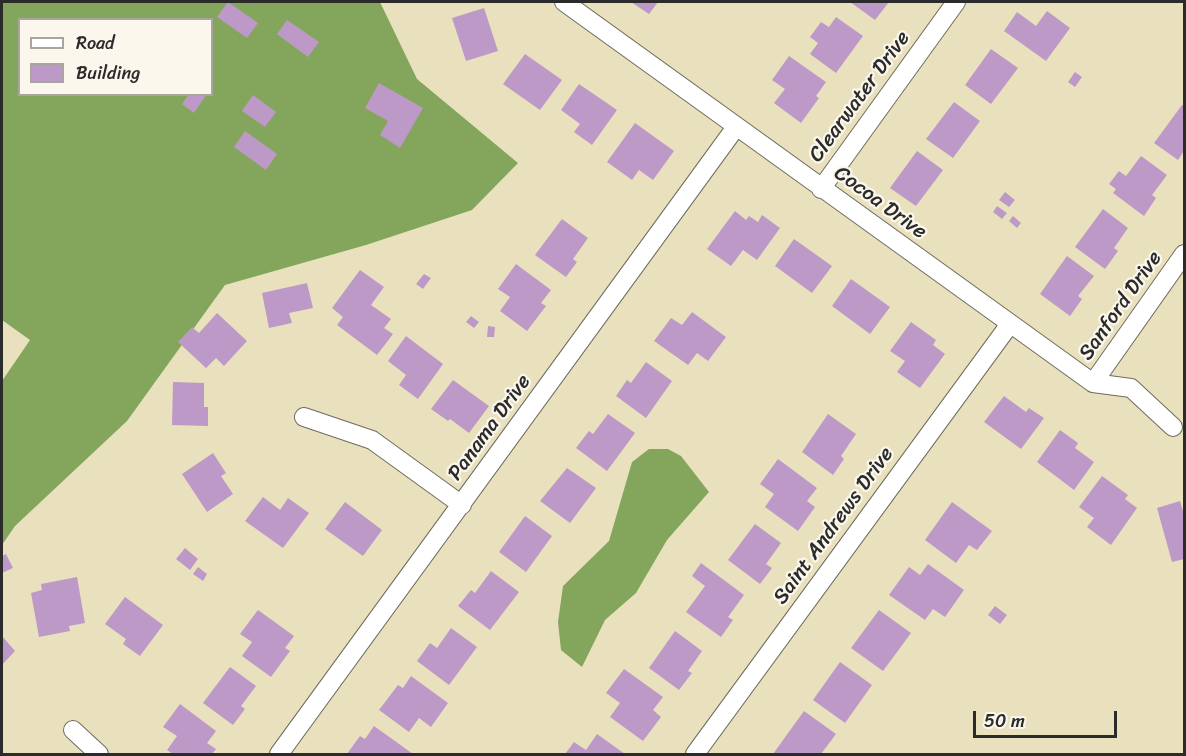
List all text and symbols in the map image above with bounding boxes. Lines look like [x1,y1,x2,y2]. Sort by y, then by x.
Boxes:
legend [18,18,213,96]
text: Road [76,27,115,59]
street label: Clearwater Drive [804,27,916,167]
text: Building [76,57,140,89]
street label: Cocoa Drive [829,161,931,245]
street label: Sanford Drive [1074,247,1168,365]
street label: Panama Drive [443,370,537,486]
street label: Saint Andrews Drive [768,442,900,610]
scale bar [976,699,1120,737]
text: 50 m [984,705,1025,737]

